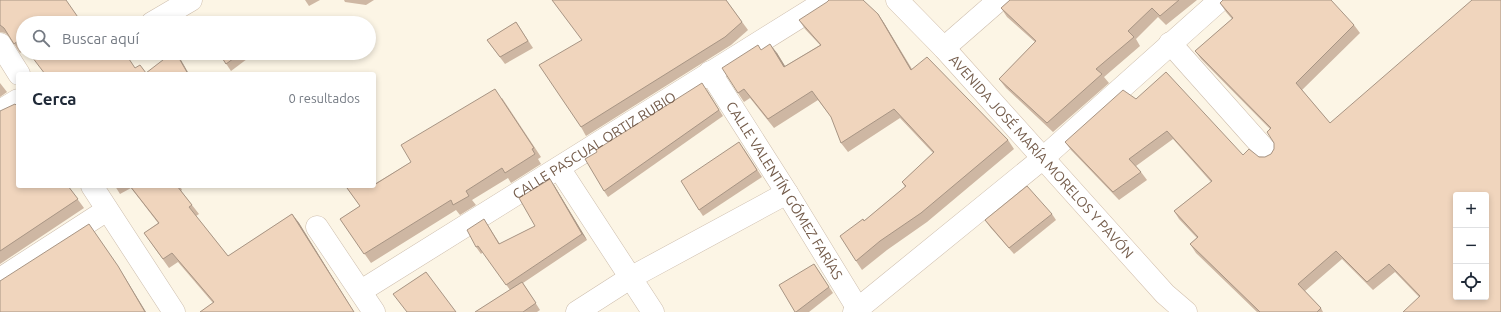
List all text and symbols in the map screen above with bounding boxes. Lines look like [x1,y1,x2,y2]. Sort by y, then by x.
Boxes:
search box [16,16,376,60]
icon: search [30,27,52,49]
text: Buscar aquí [62,30,139,47]
street label: AVENIDA JOSÉ MARÍA MORELOS Y PAVÓN [946,52,1137,261]
street label: CALLE PASCUAL ORTIZ RUBIO [510,88,679,202]
text: Cerca [32,89,77,108]
text: 0 resultados [289,91,360,105]
street label: CALLE VALENTÍN GÓMEZ FARÍAS [723,99,846,282]
map controls [1453,192,1489,300]
button: + [1453,192,1489,228]
button: − [1453,228,1489,264]
button: locate [1453,264,1489,300]

